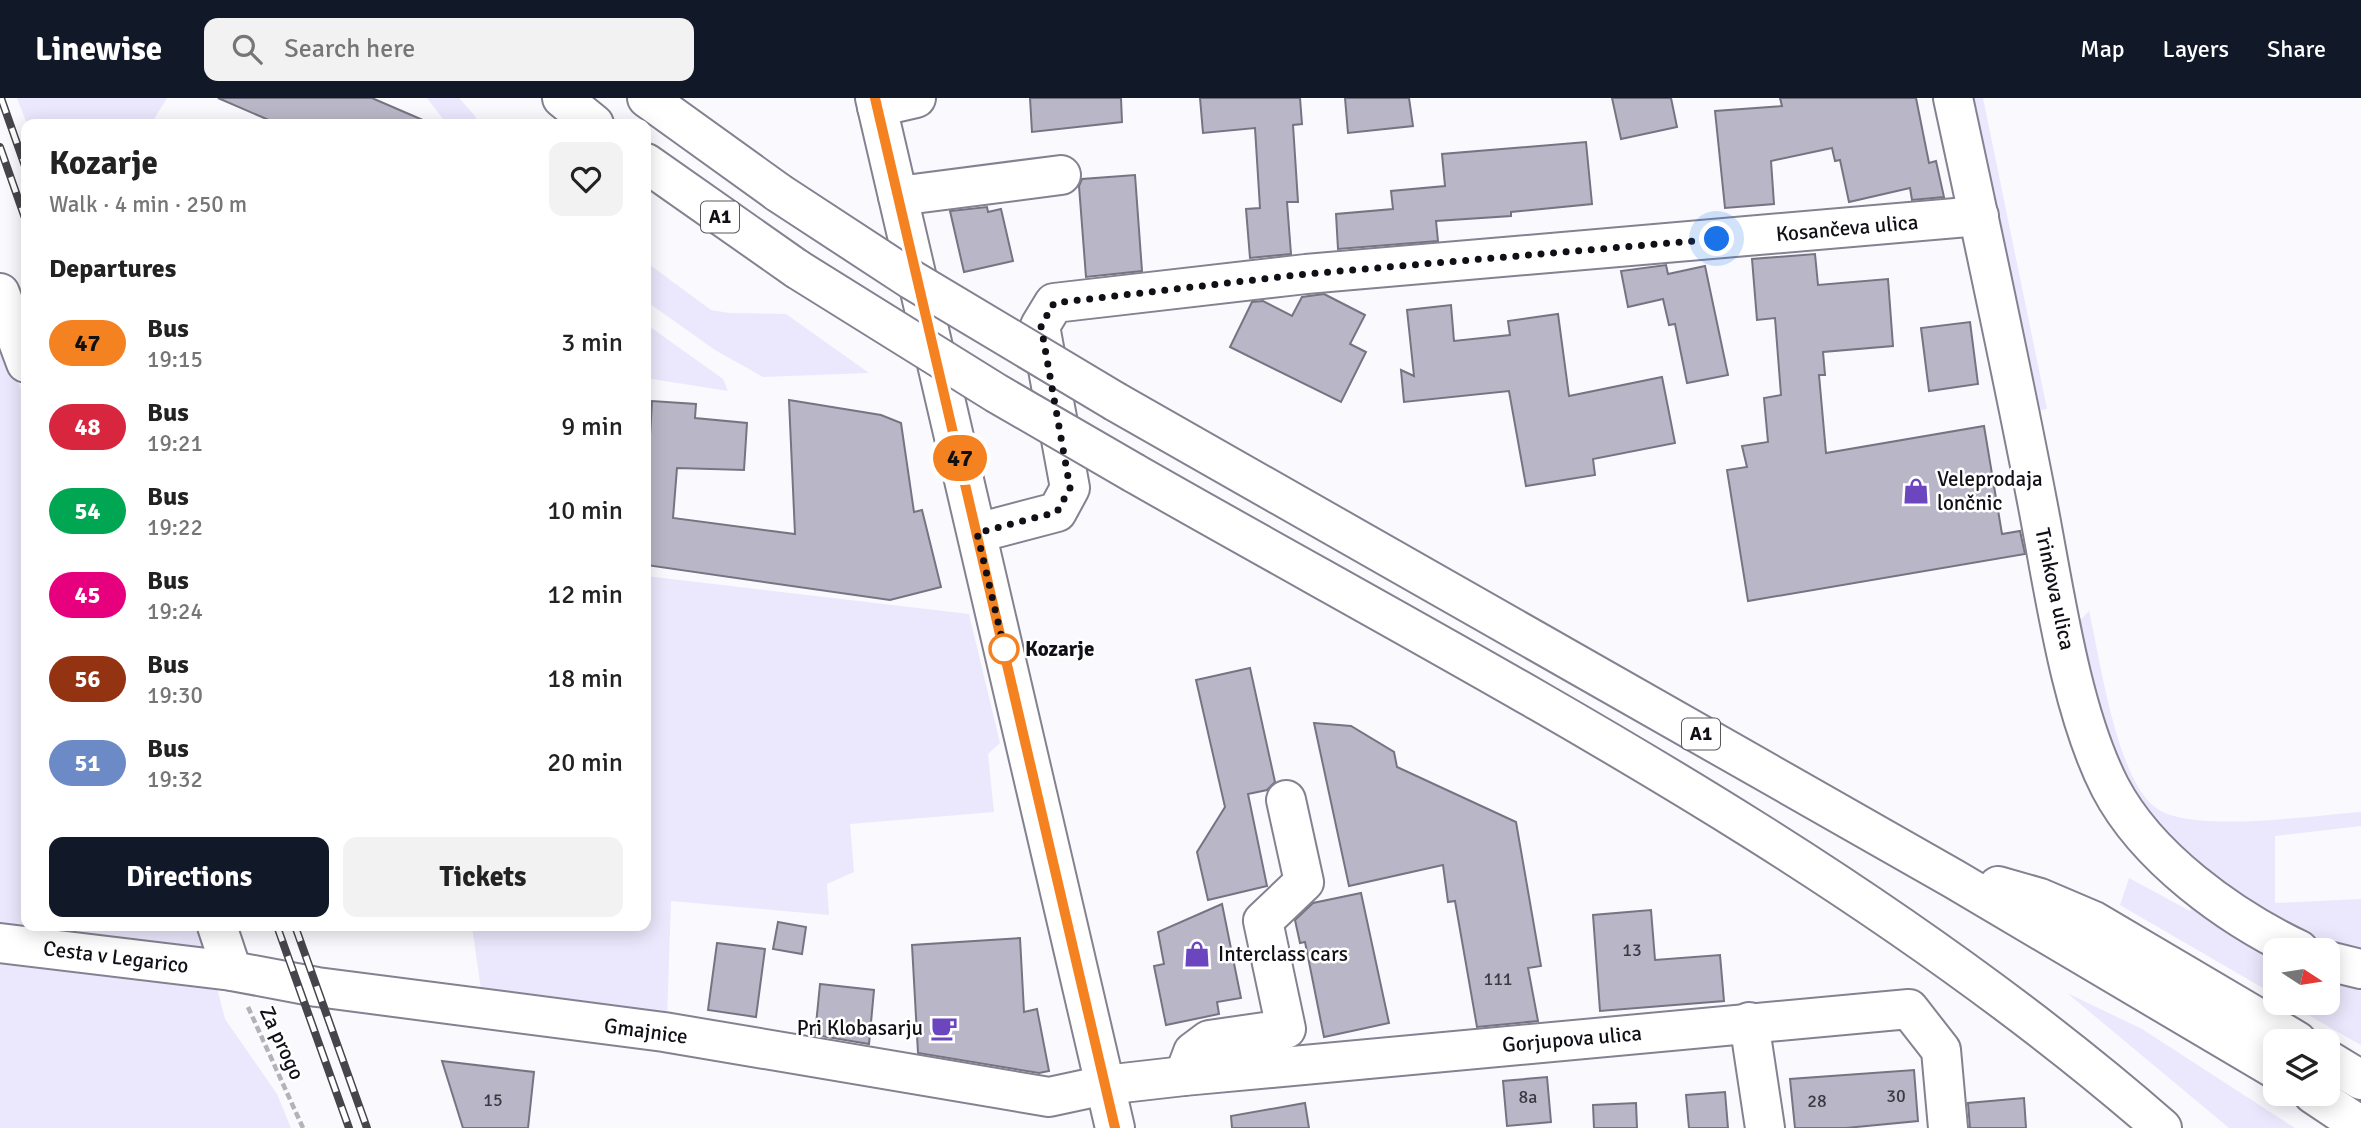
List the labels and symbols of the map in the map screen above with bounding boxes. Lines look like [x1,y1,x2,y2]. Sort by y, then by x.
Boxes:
road number: A1 [701,202,739,232]
street label: Kosančeva ulica [1775,209,1919,247]
your location [1699,221,1734,256]
line badge: 47 [928,435,992,481]
place label: Veleprodaja lončnic [1937,466,2043,516]
shop icon: Veleprodaja lončnic [1901,476,1931,506]
street label: Trinkova ulica [2029,526,2081,652]
marker: Kozarje [989,634,1019,664]
place label: Kozarje [1025,636,1094,662]
road number: A1 [1682,719,1720,750]
street label: Cesta v Legarico [42,935,190,979]
north arrow [2263,938,2340,1015]
shop icon: Interclass cars [1182,939,1212,969]
house number: 13 [1622,939,1642,961]
place label: Interclass cars [1218,941,1348,967]
house number: 111 [1483,968,1513,990]
street label: Za progo [254,1002,310,1084]
street label: Gmajnice [602,1012,690,1050]
cafe icon: Pri Klobasarju [929,1013,959,1043]
place label: Pri Klobasarju [797,1015,923,1041]
street label: Gorjupova ulica [1501,1020,1643,1058]
house number: 30 [1886,1085,1906,1107]
house number: 8a [1519,1086,1537,1108]
house number: 15 [483,1089,503,1111]
house number: 28 [1807,1090,1827,1112]

